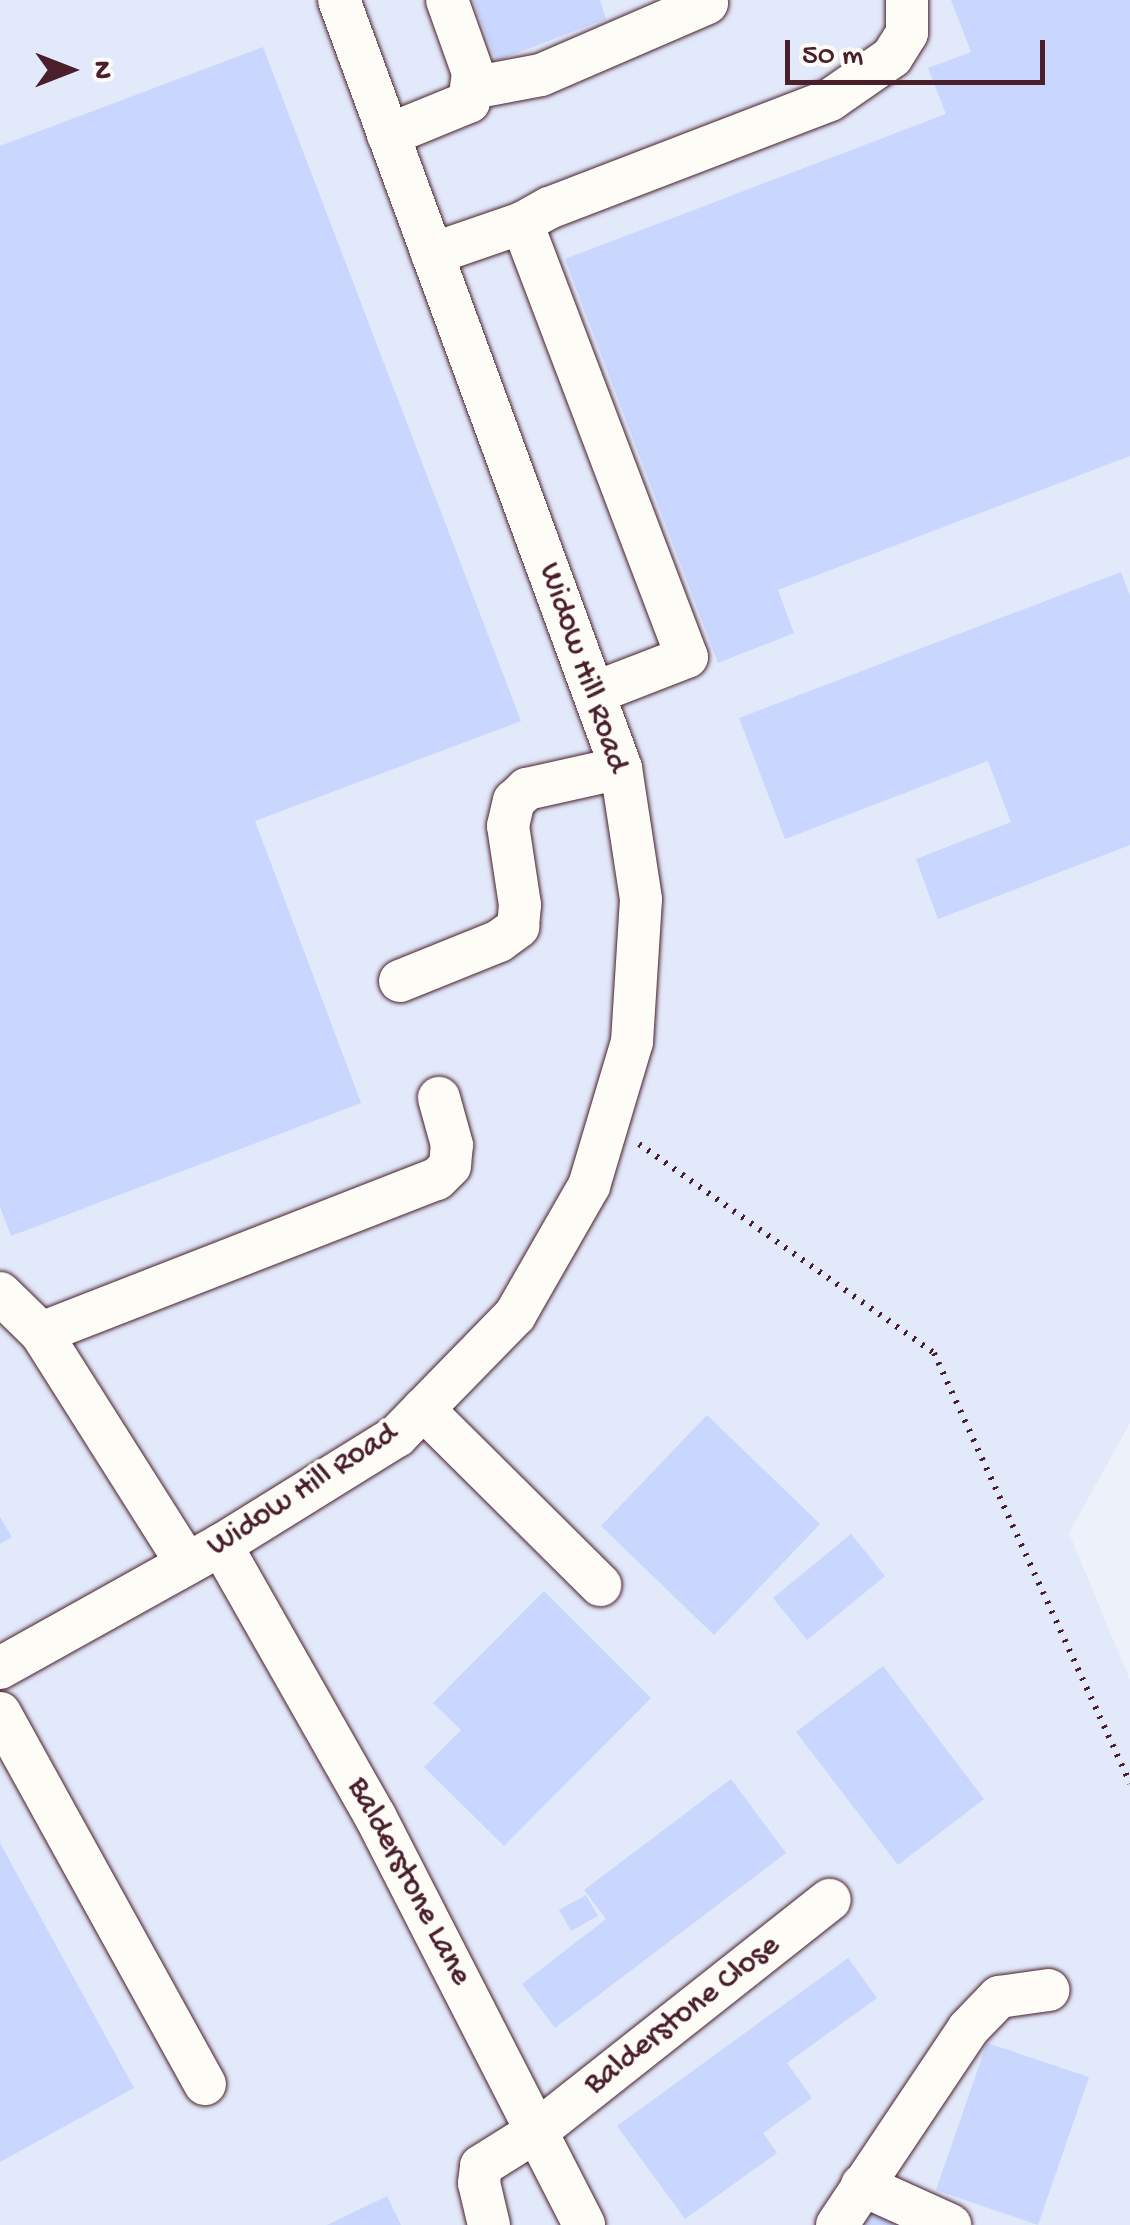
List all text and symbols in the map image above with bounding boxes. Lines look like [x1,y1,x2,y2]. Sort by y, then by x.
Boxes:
north arrow [20,20,120,120]
scale bar [790,20,1050,82]
text: 50 m [802,40,863,75]
text: N [84,61,117,79]
street label: Widow Hill Road [528,558,636,778]
street label: Widow Hill Road [201,1415,405,1567]
street label: Balderstone Lane [337,1772,479,1992]
street label: Balderstone Close [577,1928,789,2104]

